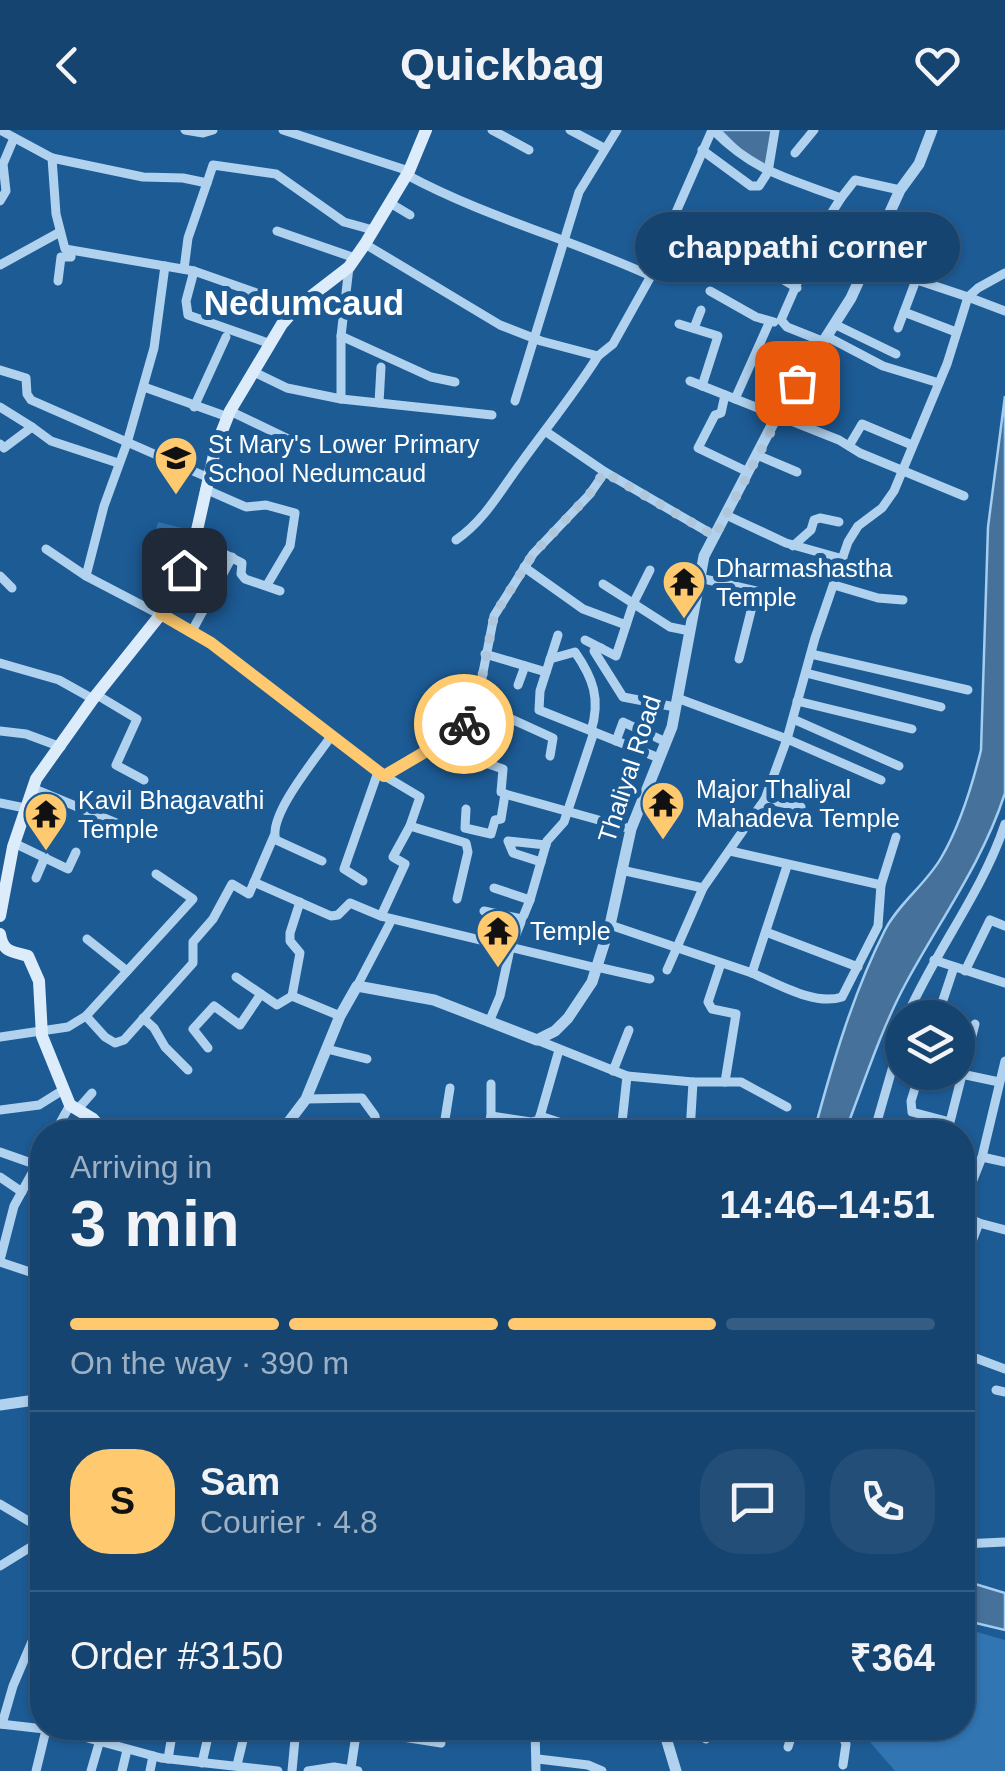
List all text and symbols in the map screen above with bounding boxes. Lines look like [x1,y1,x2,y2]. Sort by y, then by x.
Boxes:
icon: back [40,38,95,93]
icon: heart [910,38,965,93]
text: Quickbag [400,39,605,90]
callout: chappathi corner [634,213,960,283]
text: chappathi corner [668,229,927,265]
district label: Nedumcaud [204,283,404,322]
pin [755,341,840,426]
icon: bag [770,356,825,411]
place label: St Mary's Lower Primary School Nedumcaud [208,430,480,487]
school or university icon: St Mary's Lower Primary School Nedumcaud [153,435,199,496]
pin [142,528,227,613]
icon: home [157,543,212,598]
place label: Dharmashastha Temple [716,554,893,611]
temple icon: Dharmashastha Temple [661,559,707,620]
courier [414,674,514,774]
street label: Thaliyal Road [592,692,666,846]
icon: bike [437,697,492,752]
place label: Major Thaliyal Mahadeva Temple [696,775,900,832]
temple icon: Major Thaliyal Mahadeva Temple [640,780,686,841]
place label: Kavil Bhagavathi Temple [78,786,264,843]
temple icon: Kavil Bhagavathi Temple [23,791,69,852]
temple icon: Temple [475,908,521,969]
place label: Temple [530,917,611,945]
map controls [885,1000,975,1090]
button: layers [885,1000,975,1090]
text: Arriving in [70,1149,212,1185]
text: 14:46–14:51 [719,1184,935,1226]
text: 3 min [70,1187,240,1260]
text: On the way · 390 m [70,1345,349,1381]
button: chat [700,1449,805,1554]
button: phone [830,1449,935,1554]
text: Sam [200,1461,280,1503]
text: S [110,1480,135,1522]
text: Courier · 4.8 [200,1504,378,1540]
text: Order #3150 [70,1635,283,1677]
text: ₹364 [850,1637,935,1679]

